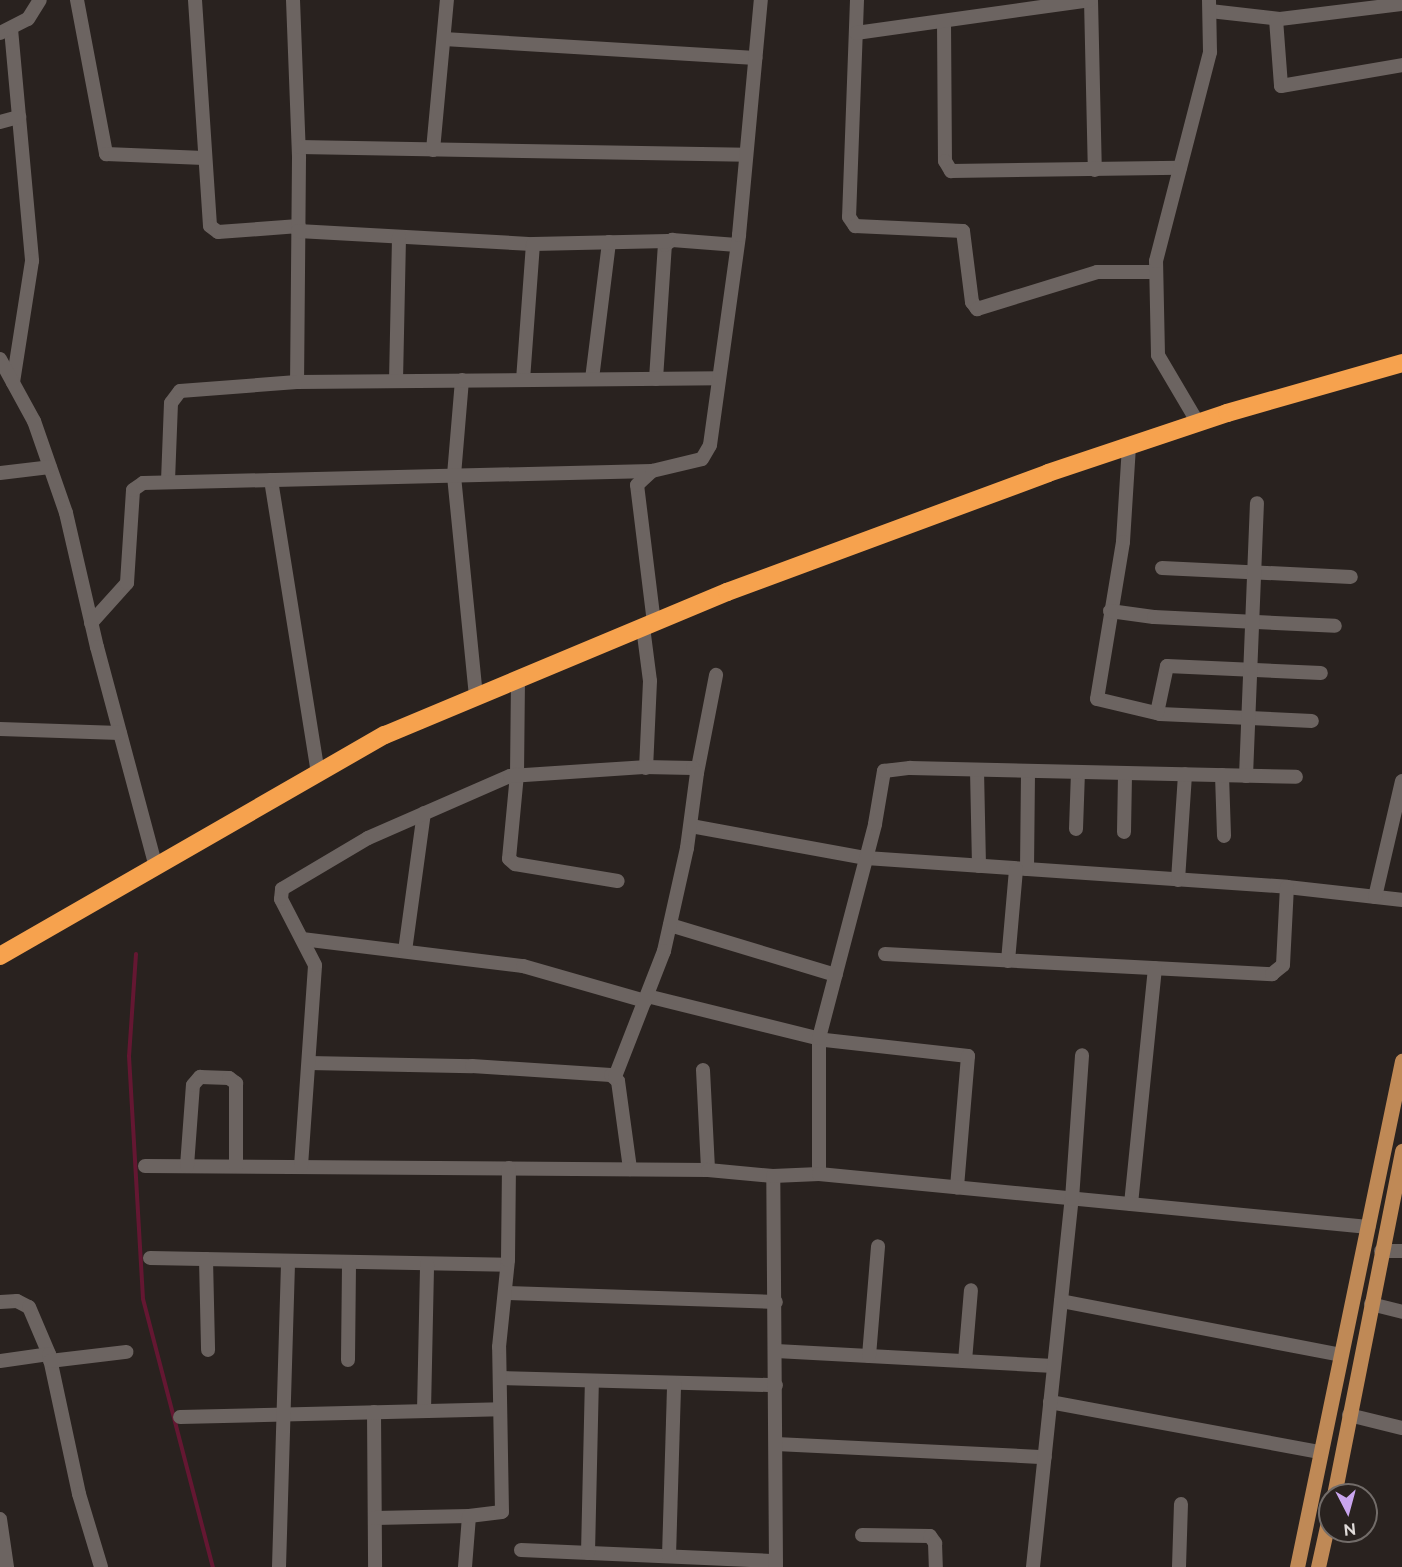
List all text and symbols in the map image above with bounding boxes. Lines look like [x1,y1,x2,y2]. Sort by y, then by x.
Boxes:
north arrow [1318,1483,1378,1543]
text: N [1343,1519,1357,1539]

